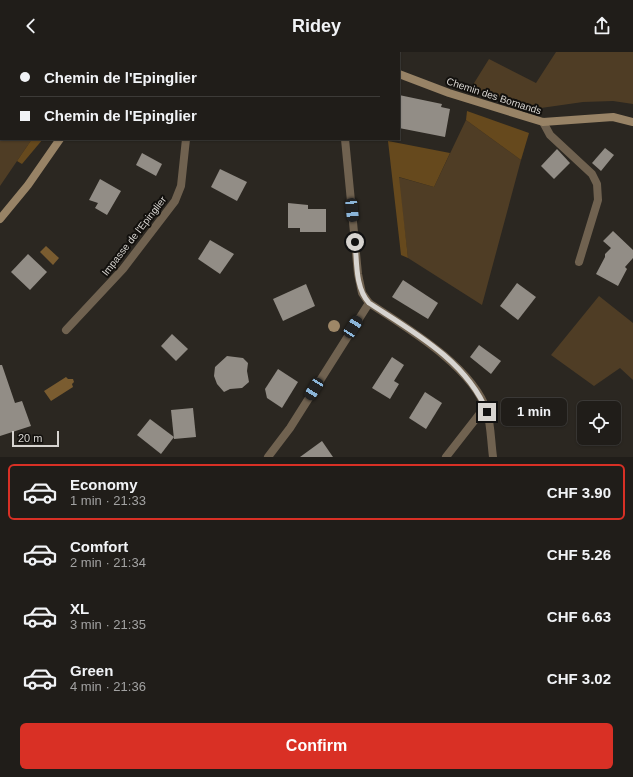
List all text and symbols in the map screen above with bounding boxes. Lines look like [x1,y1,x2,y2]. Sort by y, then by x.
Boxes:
icon: back [20,15,42,37]
icon: share [591,15,613,37]
text: Ridey [292,16,341,36]
text: Chemin de l'Epinglier [44,69,197,86]
street label: Chemin des Bornands [445,75,543,117]
text: Chemin de l'Epinglier [44,107,197,124]
street label: Impasse de l'Epinglier [100,194,169,278]
car [345,197,359,223]
route start [346,233,364,251]
car [341,314,365,340]
car [303,376,325,402]
callout: 1 min [501,398,567,426]
map controls [577,401,621,445]
button: locate [577,401,621,445]
route end [478,403,496,421]
text: 1 min [517,404,551,419]
scale bar [12,429,59,448]
text: 20 m [18,432,42,444]
icon: car [22,474,58,510]
text: Economy [70,476,138,493]
text: CHF 3.90 [547,484,611,501]
text: 1 min · 21:33 [70,493,146,508]
icon: car [22,536,58,572]
text: Comfort [70,538,128,555]
text: CHF 5.26 [547,546,611,563]
text: 2 min · 21:34 [70,555,146,570]
icon: car [22,598,58,634]
text: XL [70,600,89,617]
text: CHF 6.63 [547,608,611,625]
text: 3 min · 21:35 [70,617,146,632]
icon: car [22,660,58,696]
text: Green [70,662,113,679]
text: CHF 3.02 [547,670,611,687]
text: 4 min · 21:36 [70,679,146,694]
button: Confirm [20,723,613,769]

